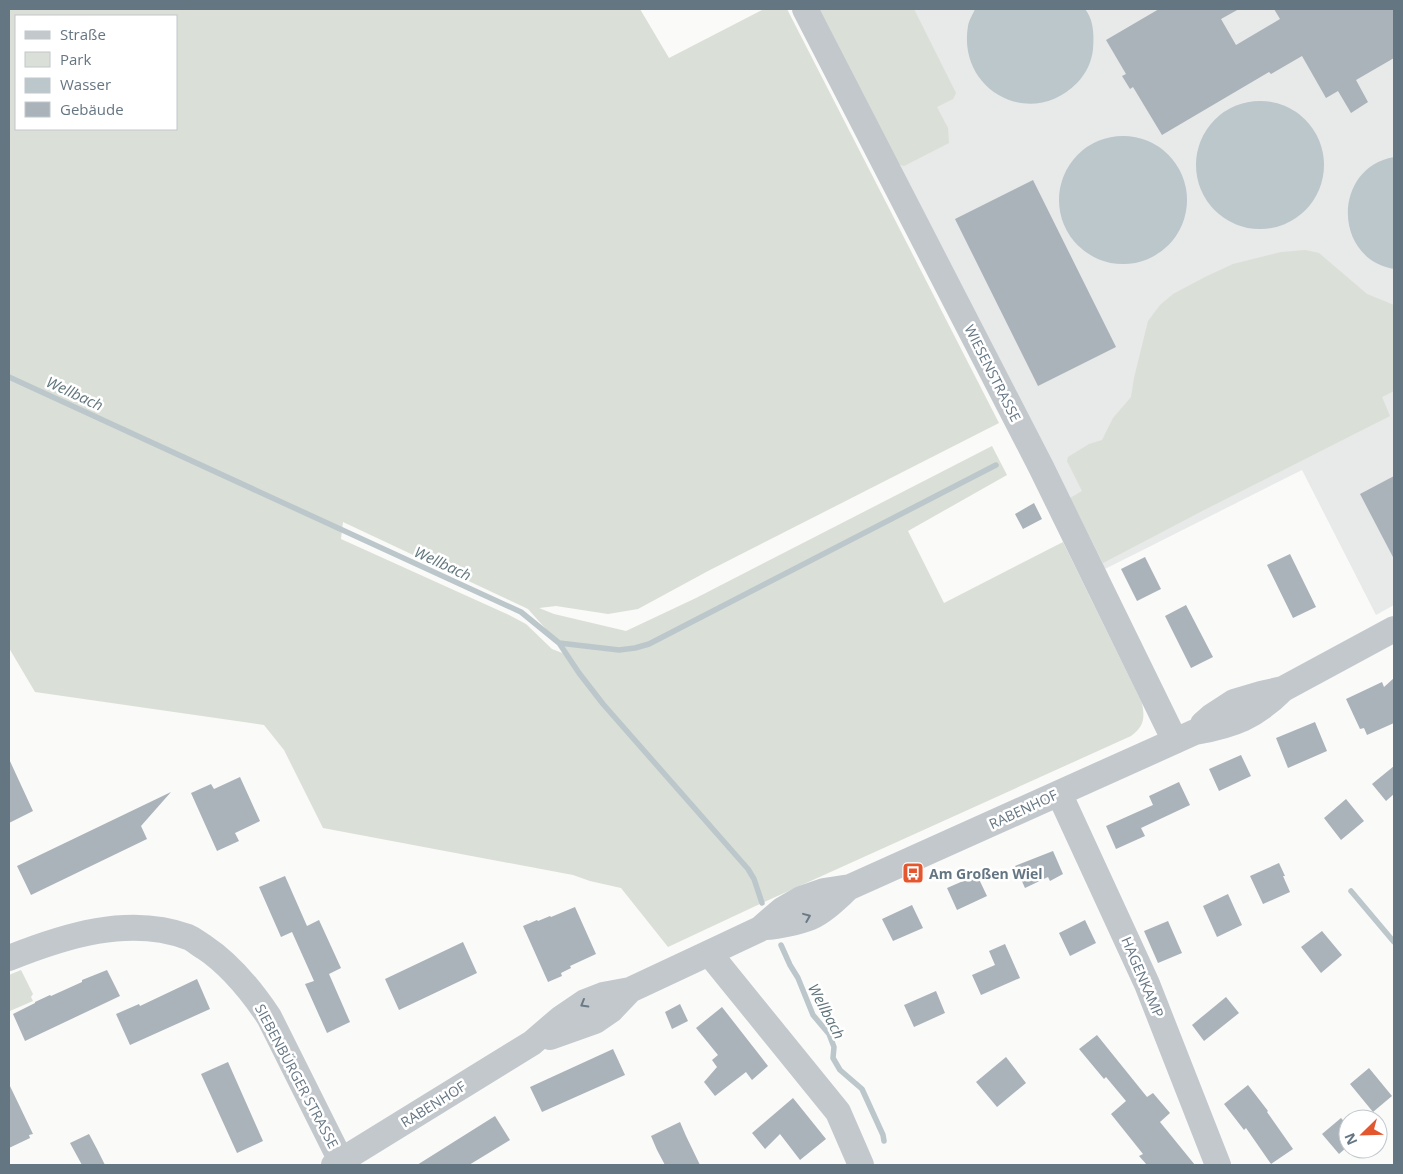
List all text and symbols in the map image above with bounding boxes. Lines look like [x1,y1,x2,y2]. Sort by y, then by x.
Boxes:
legend [15,15,178,130]
text: Straße [60,24,106,44]
text: Park [60,49,91,69]
text: Wasser [60,74,111,94]
text: Gebäude [60,99,124,119]
street label: WIESENSTRASSE [960,321,1026,425]
water label: Wellbach [43,371,107,415]
water label: Wellbach [411,541,475,585]
street label: RABENHOF [986,785,1060,833]
bus stop icon: Am Großen Wiel [901,861,925,885]
place label: Am Großen Wiel [929,864,1043,883]
one-way arrow [802,913,811,924]
street label: HAGENKAMP [1117,934,1169,1020]
water label: Wellbach [804,980,850,1042]
one-way arrow [580,997,589,1007]
street label: SIEBENBÜRGER STRASSE [251,1001,343,1151]
street label: RABENHOF [397,1077,469,1131]
north arrow [1338,1109,1388,1159]
text: N [1340,1130,1362,1148]

